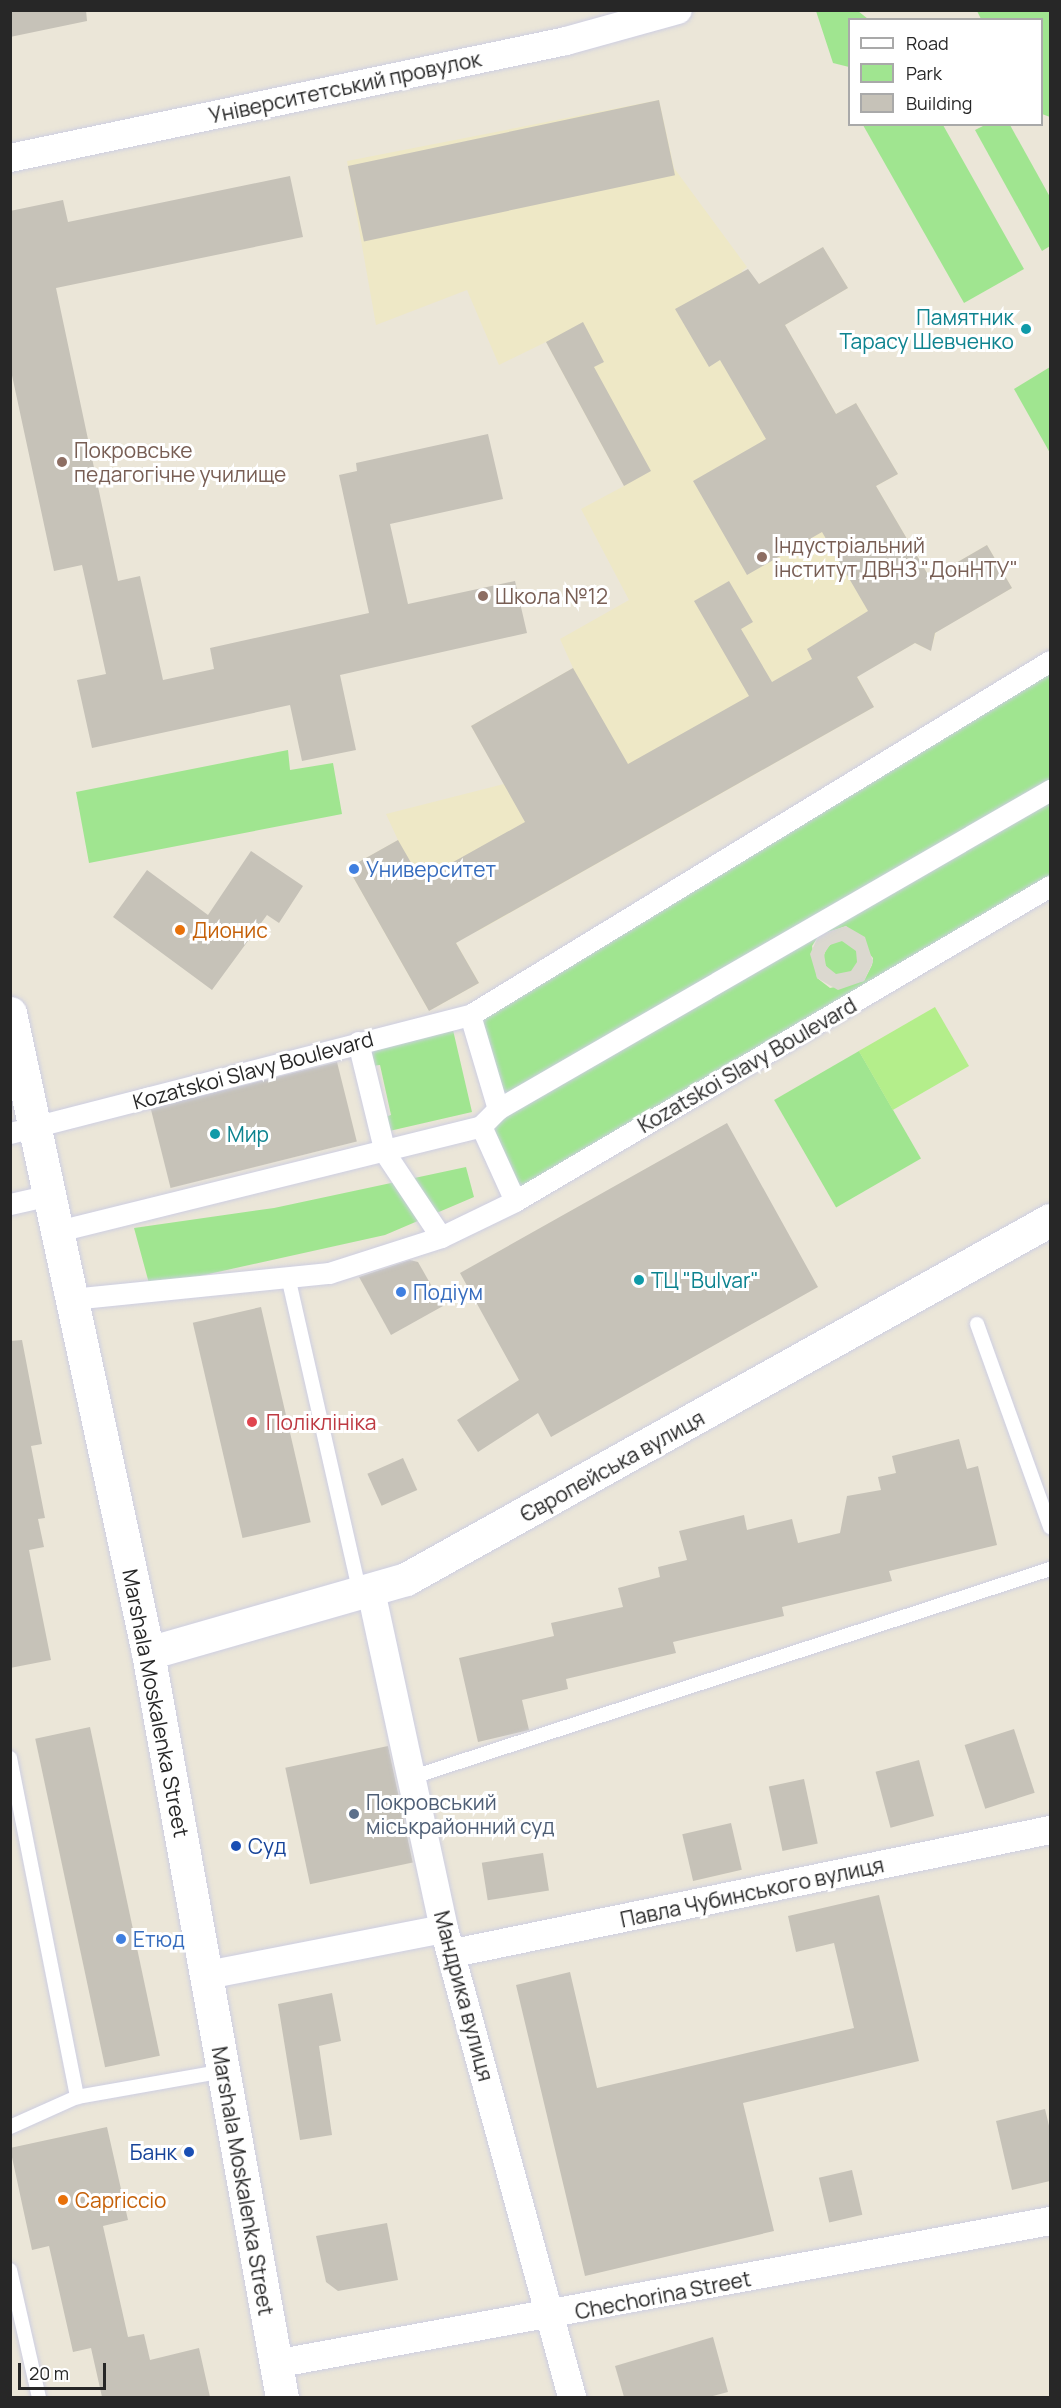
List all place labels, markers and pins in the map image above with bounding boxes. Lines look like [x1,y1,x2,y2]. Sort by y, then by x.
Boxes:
place label: Памятник Тарасу Шевченко [839,304,1014,354]
marker: Памятник Тарасу Шевченко [1019,322,1033,336]
place label: Покровське педагогічне училище [74,437,286,487]
marker: Покровське педагогічне училище [55,455,69,469]
place label: Індустріальний інститут ДВНЗ "ДонНТУ" [774,532,1018,582]
marker: Індустріальний інститут ДВНЗ "ДонНТУ" [755,550,769,564]
place label: Школа №12 [495,583,608,609]
marker: Школа №12 [476,589,490,603]
place label: Университет [366,856,496,882]
marker: Университет [347,862,361,876]
place label: Дионис [192,917,268,943]
marker: Дионис [173,923,187,937]
place label: Мир [227,1121,269,1147]
marker: Мир [208,1127,222,1141]
place label: ТЦ "Bulvar" [651,1267,759,1293]
marker: ТЦ "Bulvar" [632,1273,646,1287]
place label: Подіум [413,1279,483,1305]
marker: Подіум [394,1285,408,1299]
place label: Поліклініка [266,1409,377,1435]
marker: Поліклініка [243,1413,261,1431]
place label: Покровський міськрайонний суд [366,1789,555,1839]
marker: Покровський міськрайонний суд [347,1807,361,1821]
place label: Суд [248,1833,286,1859]
marker: Суд [229,1839,243,1853]
place label: Етюд [133,1926,185,1952]
marker: Етюд [114,1932,128,1946]
place label: Банк [130,2139,177,2165]
marker: Банк [182,2145,196,2159]
place label: Capriccio [75,2187,167,2213]
marker: Capriccio [56,2193,70,2207]

